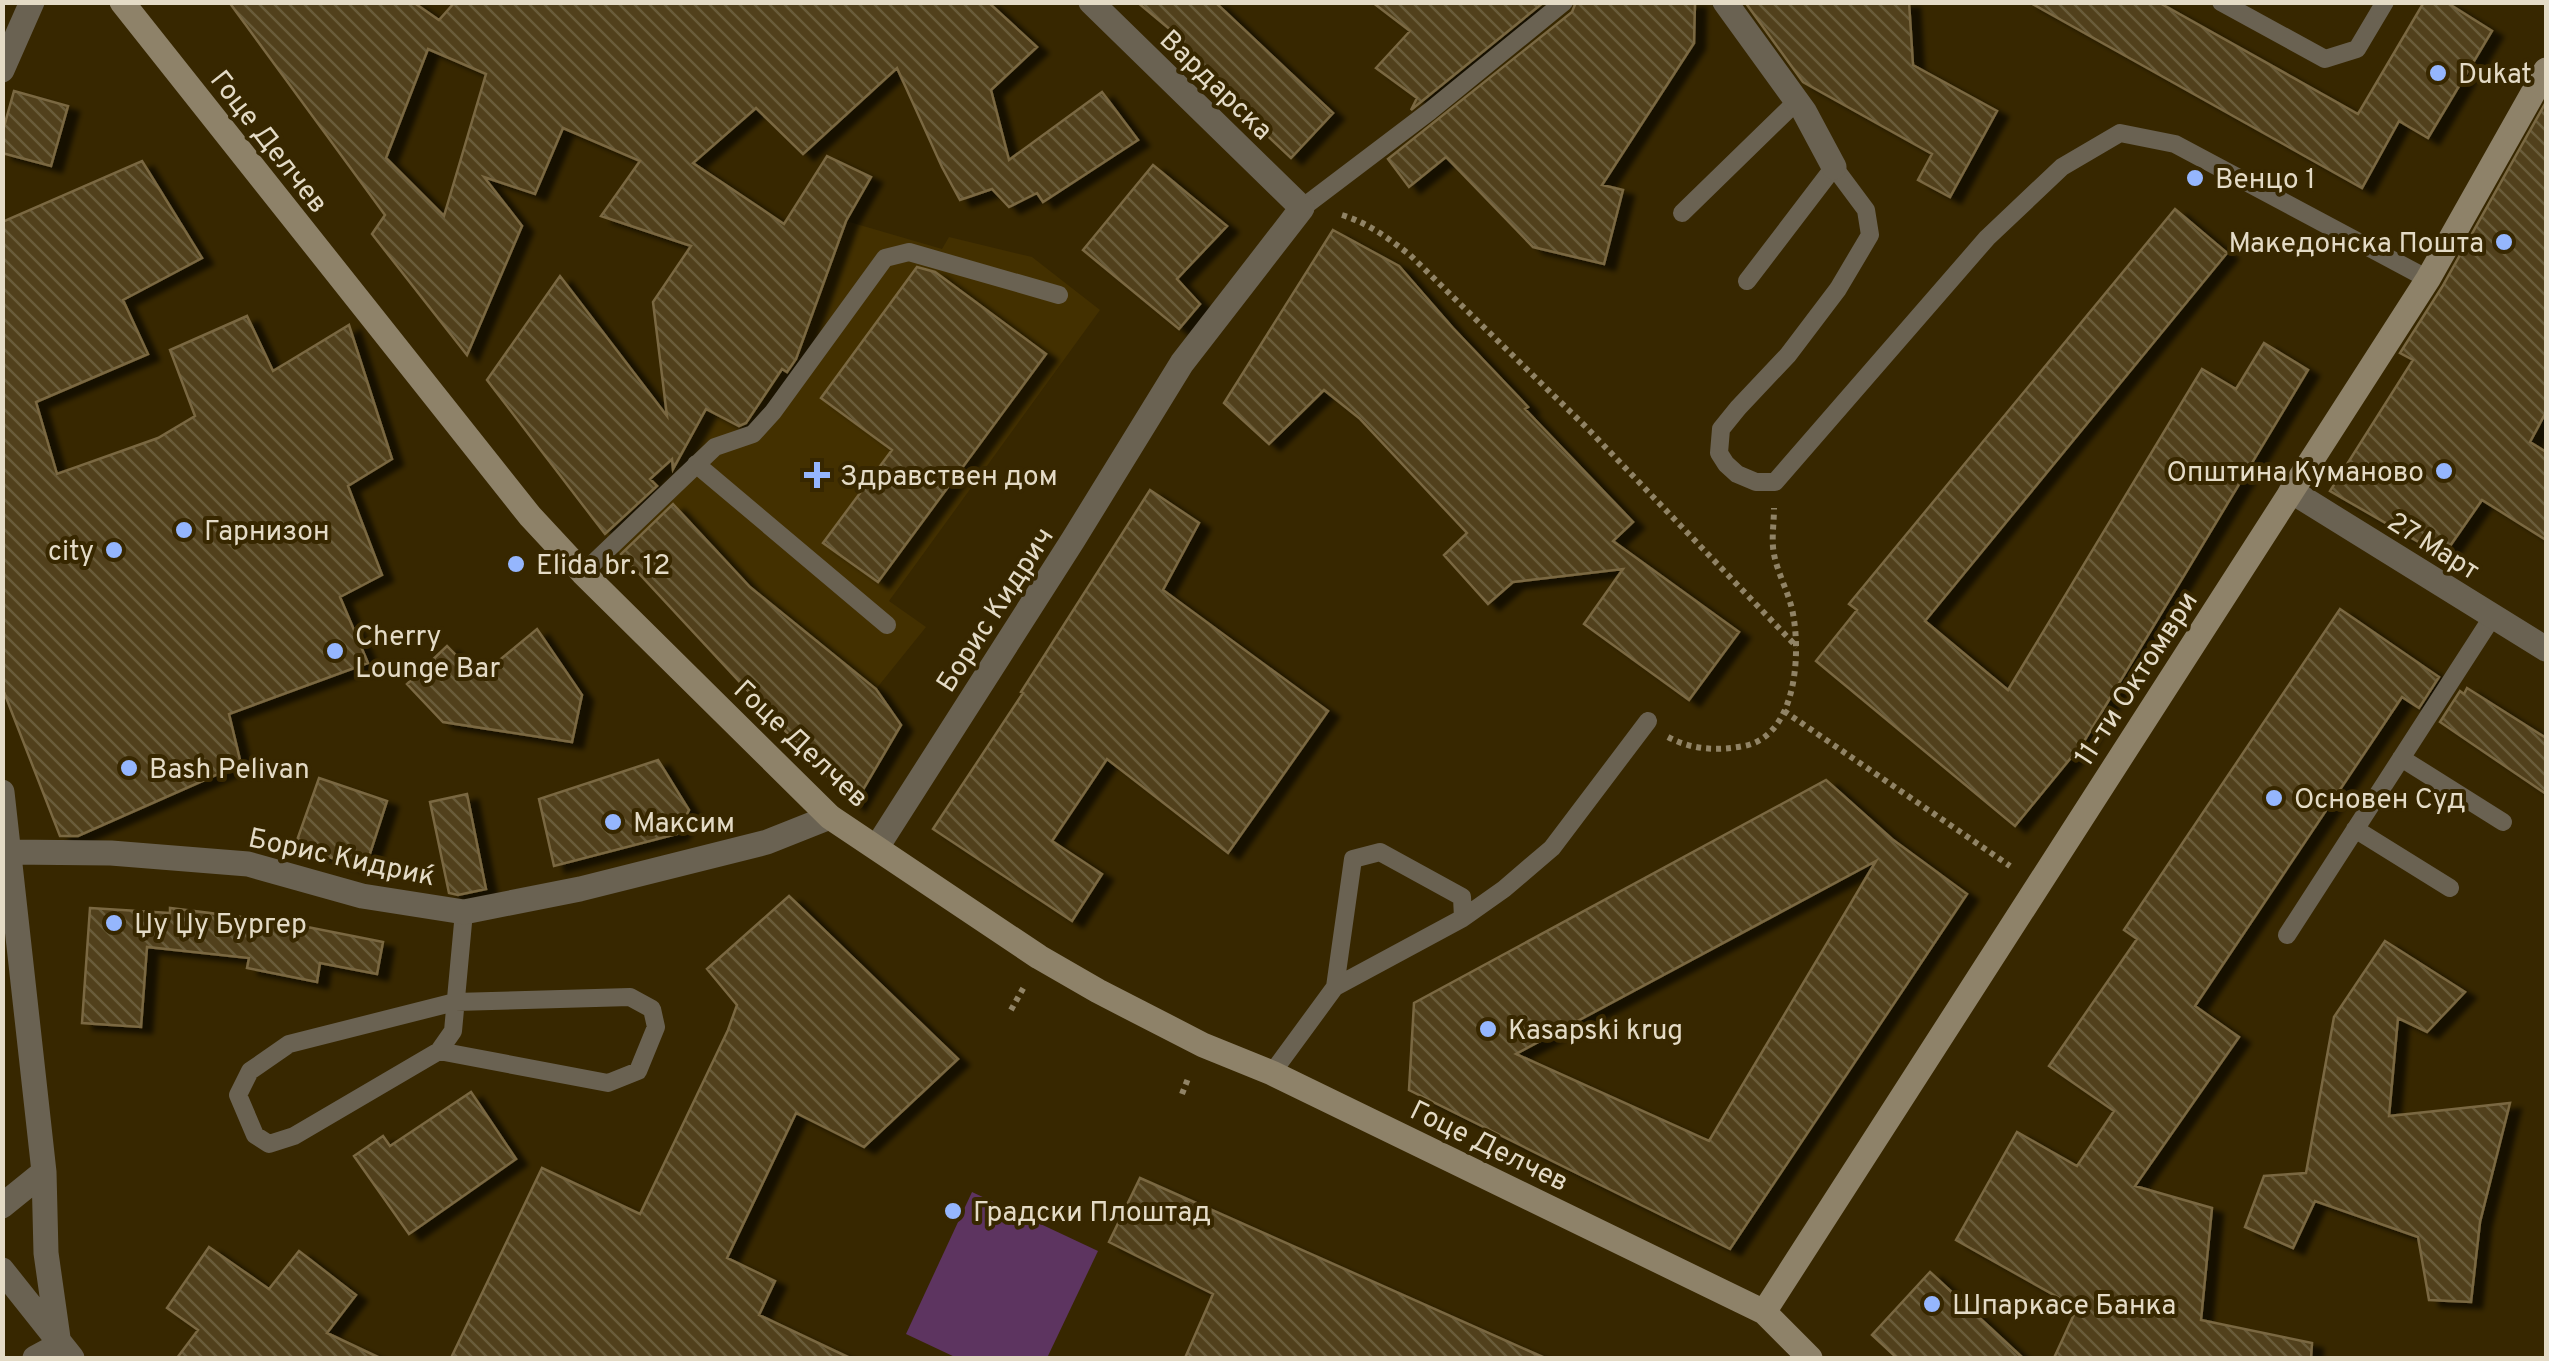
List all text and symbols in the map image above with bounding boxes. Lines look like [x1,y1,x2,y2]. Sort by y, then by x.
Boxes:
street label: Вардарска [1151,23,1279,149]
place label: Dukat [2458,58,2532,94]
marker: Dukat [2427,62,2449,84]
street label: Гоце Делчев [201,64,335,222]
place label: Венцо 1 [2215,163,2316,199]
marker: Венцо 1 [2184,167,2206,189]
place label: Македонска Пошта [2228,227,2484,263]
marker: Македонска Пошта [2493,231,2515,253]
place label: Општина Куманово [2167,456,2424,492]
place label: Здравствен дом [840,460,1058,496]
marker: Општина Куманово [2433,460,2455,482]
marker: Здравствен дом [804,462,830,488]
street label: 27 Март [2380,505,2485,590]
place label: Гарнизон [204,515,330,551]
marker: Гарнизон [173,519,195,541]
street label: Борис Кидрич [930,521,1063,700]
place label: city [48,535,94,571]
marker: city [103,539,125,561]
place label: Elida br. 12 [536,549,670,585]
marker: Elida br. 12 [505,553,527,575]
street label: 11-ти Октомври [2068,585,2207,774]
place label: Cherry Lounge Bar [355,620,500,688]
marker: Cherry Lounge Bar [324,640,346,662]
street label: Гоце Делчев [725,673,875,817]
place label: Bash Pelivan [149,753,310,789]
marker: Bash Pelivan [118,757,140,779]
place label: Основен Суд [2294,783,2466,819]
marker: Основен Суд [2263,787,2285,809]
place label: Максим [633,807,735,843]
marker: Максим [602,811,624,833]
street label: Борис Кидриќ [245,822,438,896]
place label: Џу Џу Бургер [134,908,307,944]
marker: Џу Џу Бургер [103,912,125,934]
place label: Kasapski krug [1508,1014,1683,1050]
marker: Kasapski krug [1477,1018,1499,1040]
street label: Гоце Делчев [1404,1094,1574,1202]
place label: Градски Плоштад [973,1196,1211,1232]
marker: Градски Плоштад [942,1200,964,1222]
place label: Шпаркасе Банка [1952,1289,2176,1325]
marker: Шпаркасе Банка [1921,1293,1943,1315]

